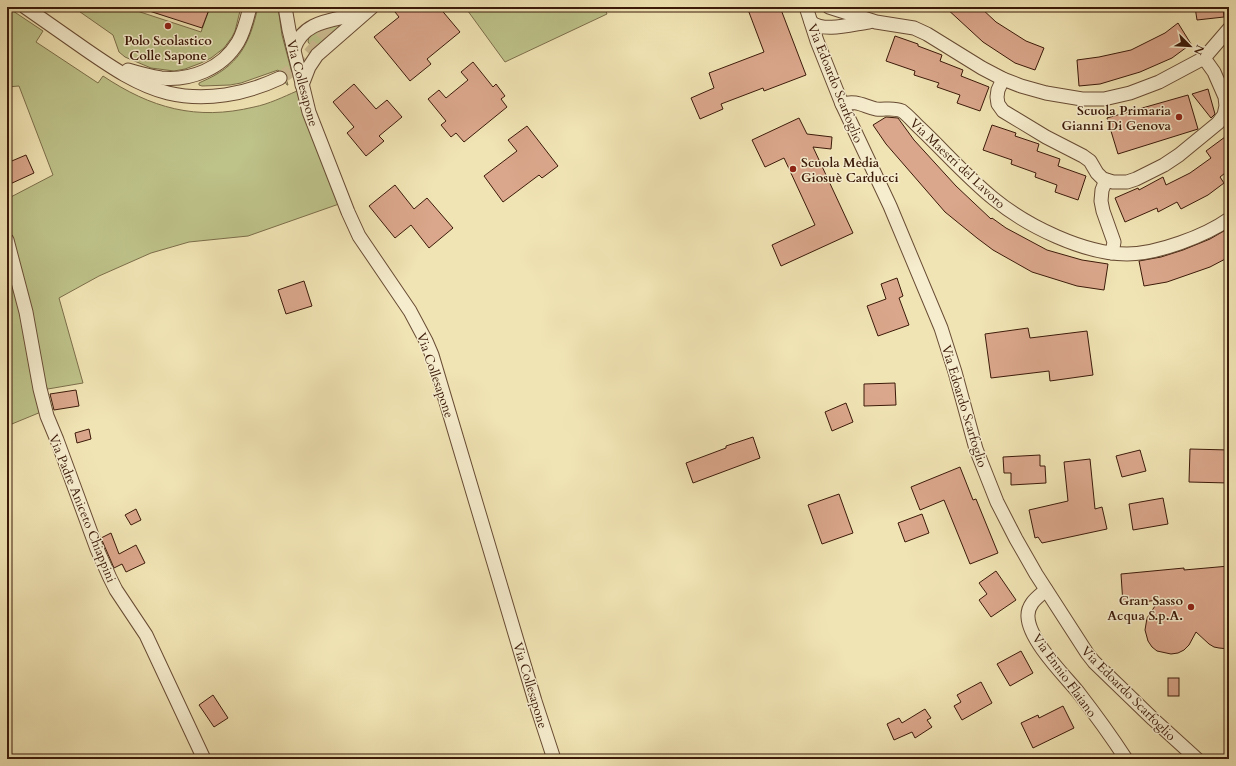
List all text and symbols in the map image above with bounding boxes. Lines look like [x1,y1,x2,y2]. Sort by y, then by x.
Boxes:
marker: Polo Scolastico Colle Sapone [163,21,173,31]
street label: Via Edoardo Scarfoglio [803,21,867,146]
north arrow [1170,26,1210,66]
place label: Polo Scolastico Colle Sapone [124,32,212,65]
street label: Via Collesapone [282,38,322,129]
text: N [1190,42,1207,58]
place label: Scuola Primaria Gianni Di Genova [1062,102,1172,135]
marker: Scuola Primaria Gianni Di Genova [1174,112,1184,122]
street label: Via Maestri del Lavoro [906,115,1009,213]
place label: Scuola Media Giosuè Carducci [801,154,899,187]
marker: Scuola Media Giosuè Carducci [788,164,798,174]
street label: Via Collesapone [412,330,458,420]
street label: Via Edoardo Scarfoglio [937,343,991,470]
street label: Via Padre Aniceto Chiappini [44,432,120,585]
place label: Gran Sasso Acqua S.p.A. [1107,592,1183,625]
marker: Gran Sasso Acqua S.p.A. [1186,602,1196,612]
street label: Via Ennio Flaiano [1028,630,1101,721]
street label: Via Collesapone [508,640,552,731]
street label: Via Edoardo Scarfoglio [1077,642,1180,745]

